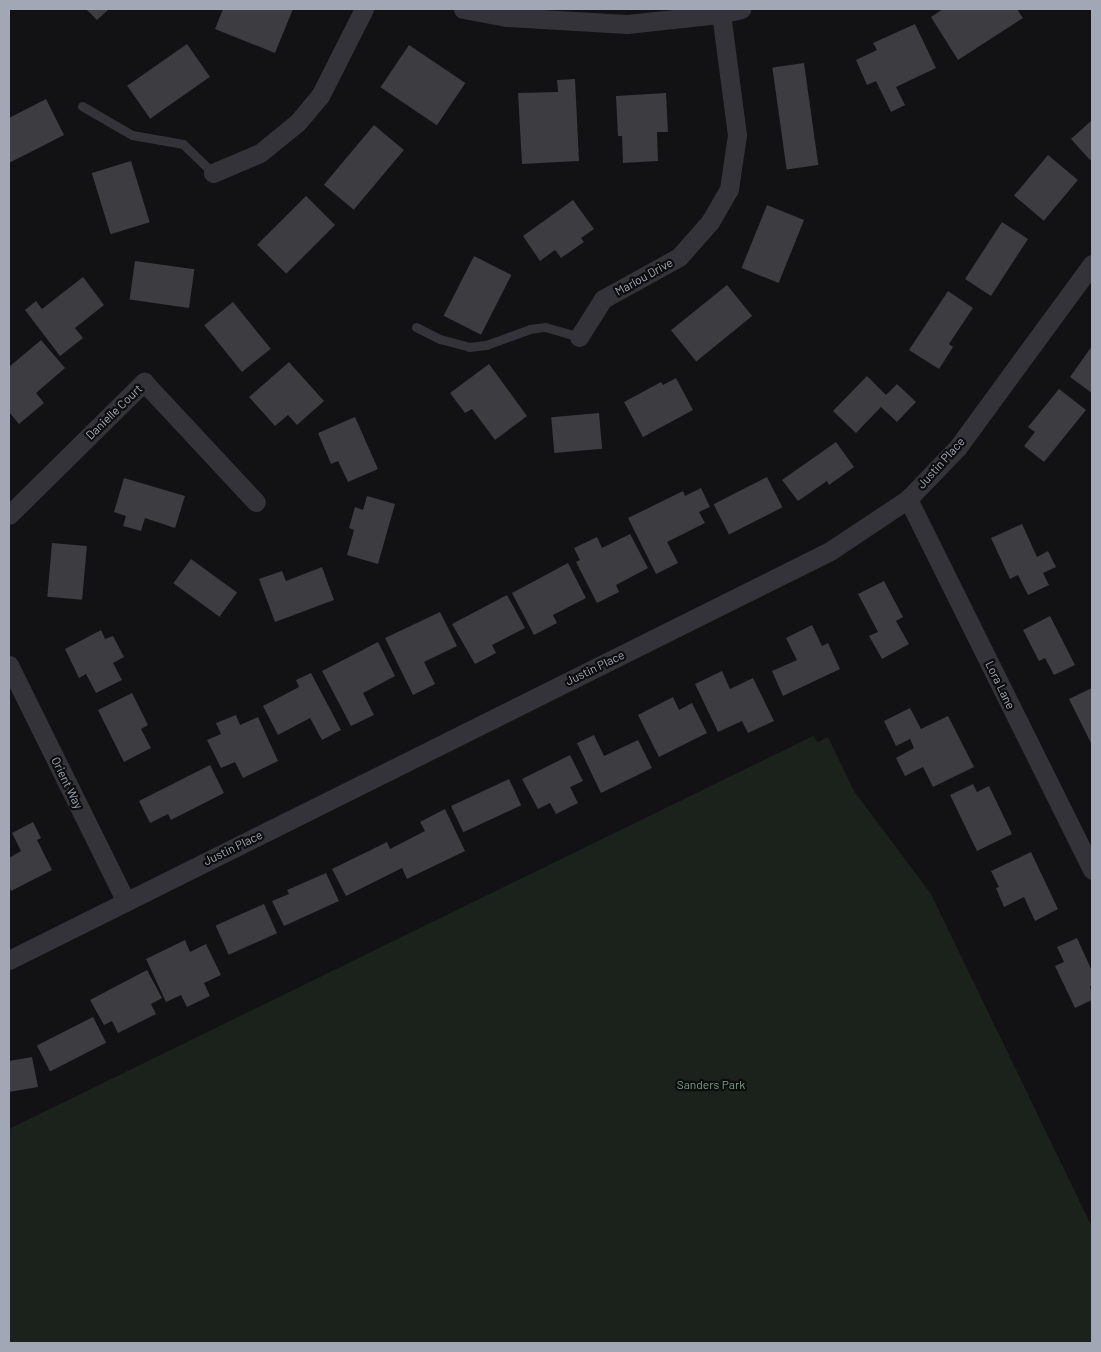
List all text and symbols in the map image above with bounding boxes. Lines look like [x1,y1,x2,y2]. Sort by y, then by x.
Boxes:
street label: Marlou Drive [613,255,675,299]
street label: Danielle Court [83,382,145,442]
street label: Justin Place [914,434,968,492]
street label: Justin Place [563,647,627,689]
street label: Lora Lane [982,658,1018,712]
street label: Orient Way [48,755,86,811]
street label: Justin Place [201,827,265,869]
park label: Sanders Park [677,1078,745,1092]

